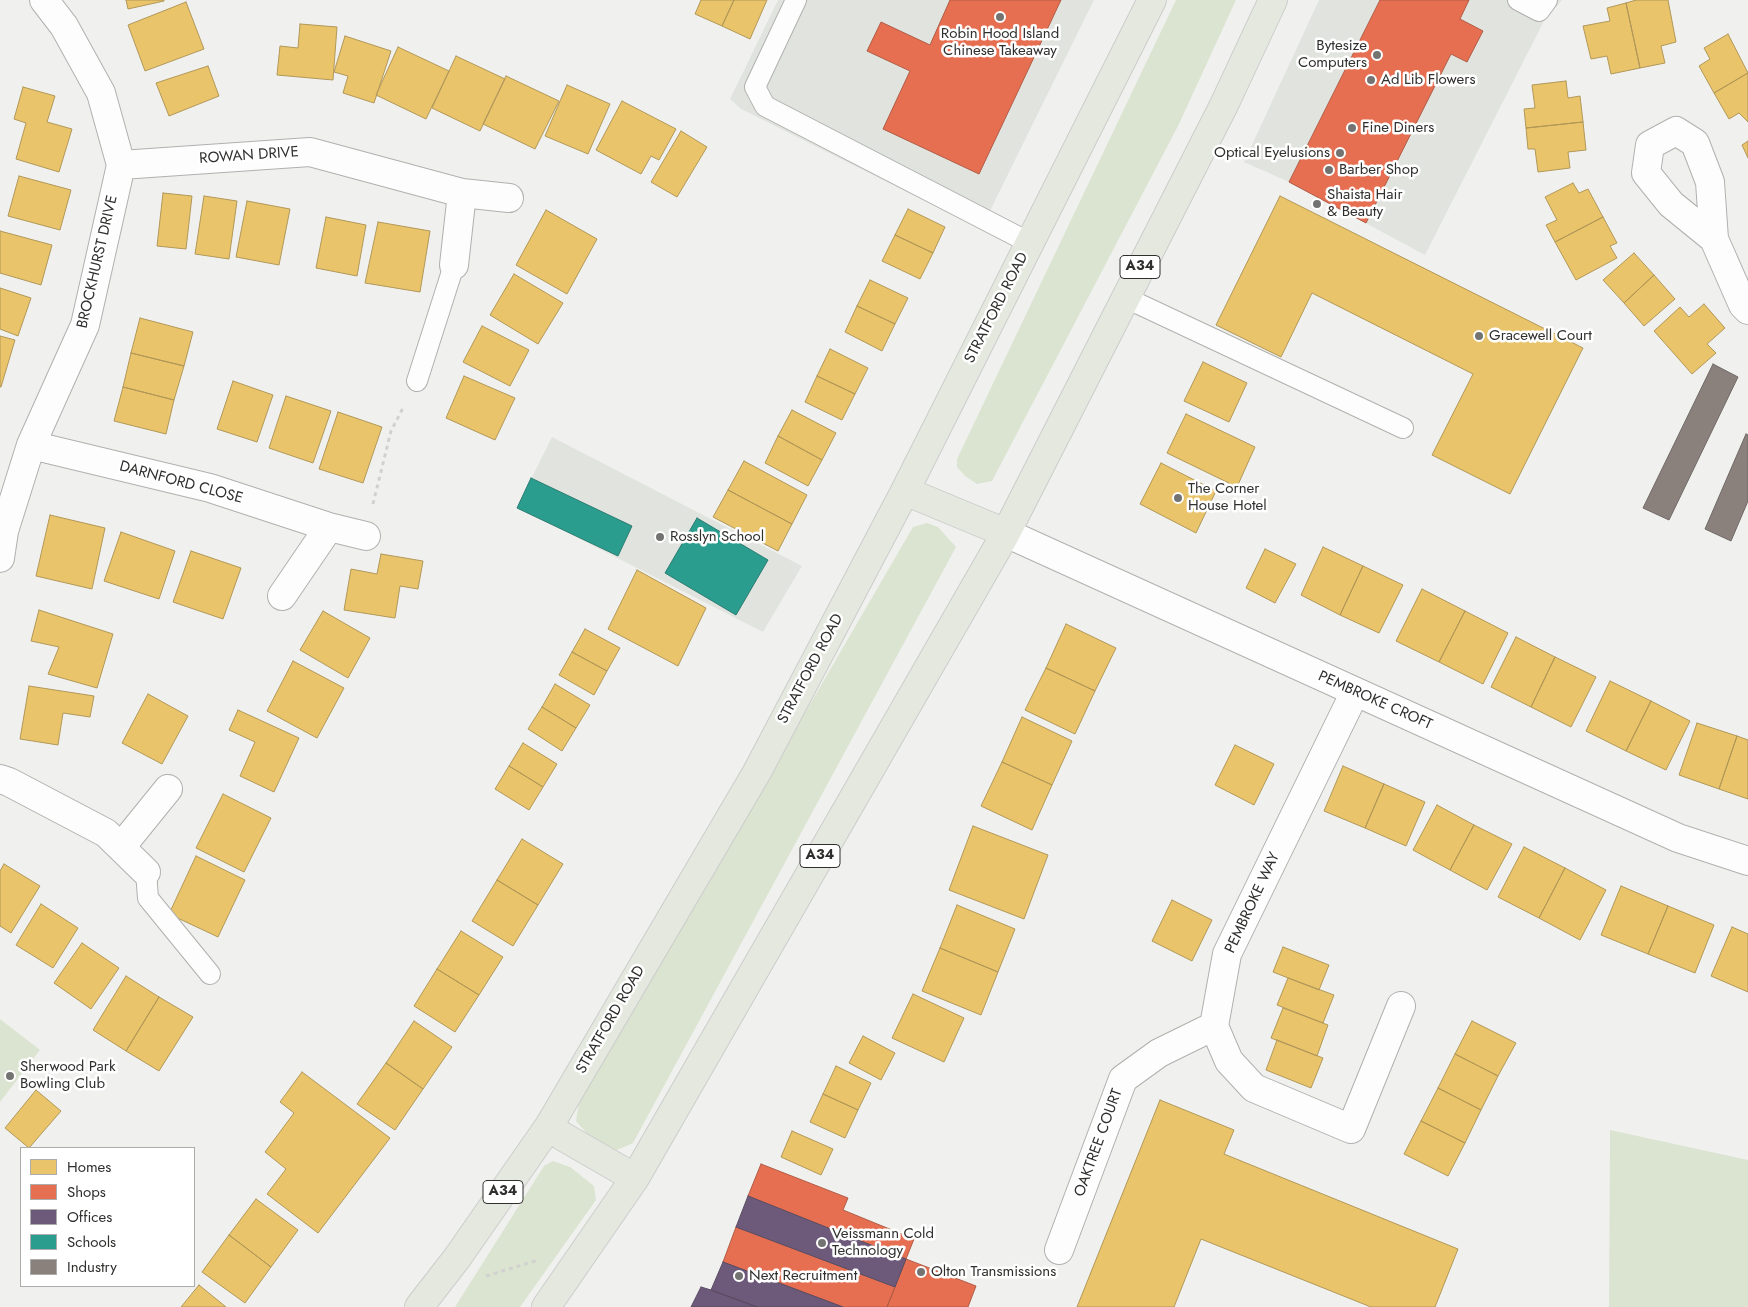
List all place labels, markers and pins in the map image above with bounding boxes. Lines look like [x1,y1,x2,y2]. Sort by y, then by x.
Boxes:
marker: Robin Hood Island Chinese Takeaway [994,11,1006,23]
place label: Robin Hood Island Chinese Takeaway [941,25,1059,60]
place label: Bytesize Computers [1298,37,1367,72]
marker: Bytesize Computers [1371,49,1383,61]
place label: Ad Lib Flowers [1381,71,1475,89]
marker: Ad Lib Flowers [1365,74,1377,86]
place label: Fine Diners [1362,119,1434,137]
marker: Fine Diners [1346,122,1358,134]
place label: Optical Eyelusions [1214,144,1330,162]
marker: Optical Eyelusions [1334,147,1346,159]
place label: Barber Shop [1339,161,1418,179]
marker: Barber Shop [1323,164,1335,176]
place label: Shaista Hair & Beauty [1327,186,1403,221]
marker: Shaista Hair & Beauty [1311,198,1323,210]
place label: Gracewell Court [1489,327,1592,345]
marker: Gracewell Court [1473,330,1485,342]
place label: The Corner House Hotel [1188,480,1267,515]
marker: The Corner House Hotel [1172,492,1184,504]
place label: Rosslyn School [670,528,764,546]
marker: Rosslyn School [654,531,666,543]
place label: Sherwood Park Bowling Club [20,1058,116,1093]
marker: Sherwood Park Bowling Club [4,1070,16,1082]
place label: Veissmann Cold Technology [832,1225,934,1260]
marker: Veissmann Cold Technology [816,1237,828,1249]
place label: Olton Transmissions [931,1263,1056,1281]
marker: Olton Transmissions [915,1266,927,1278]
place label: Next Recruitment [749,1267,857,1285]
marker: Next Recruitment [733,1270,745,1282]

